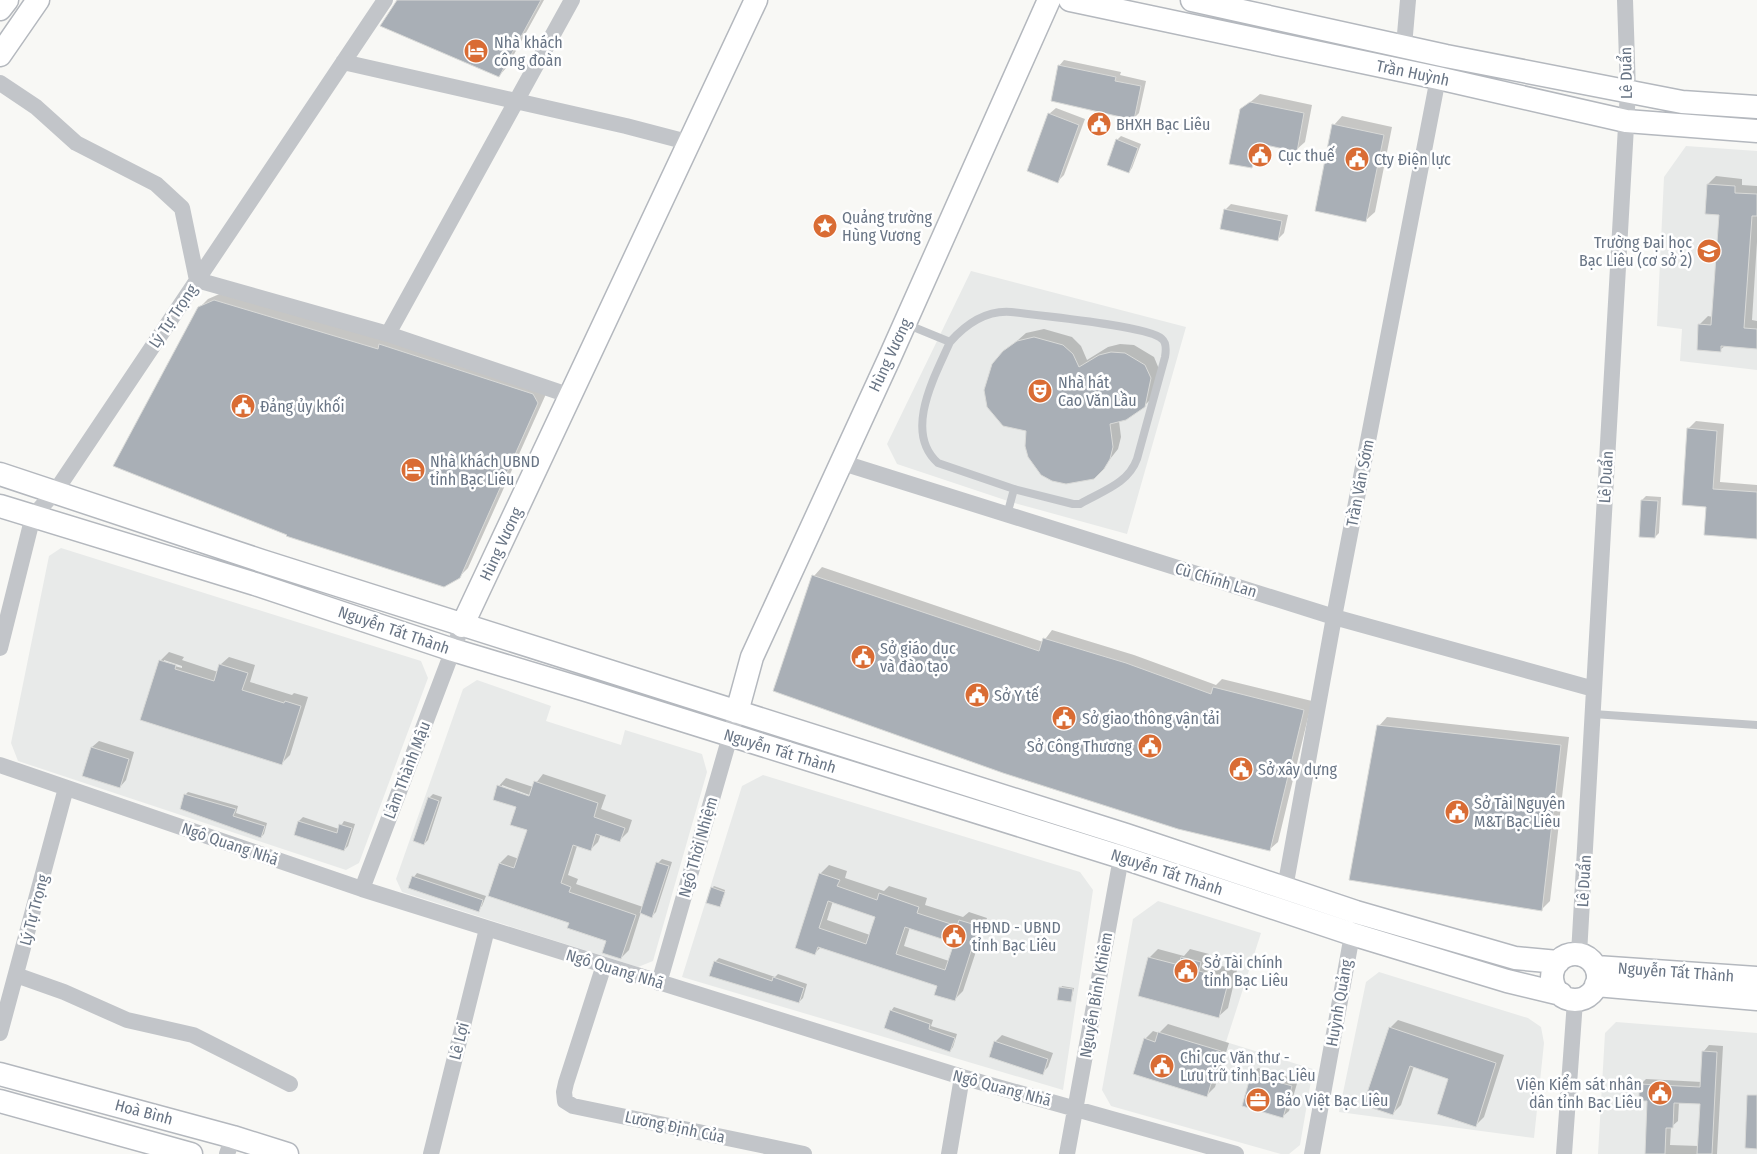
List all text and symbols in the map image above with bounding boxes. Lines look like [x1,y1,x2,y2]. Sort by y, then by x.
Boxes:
place label: Nhà khách công đoàn [494,33,563,70]
hotel icon: Nhà khách công đoàn [463,38,489,64]
street label: Lê Duẩn [1615,47,1636,99]
street label: Trần Huỳnh [1375,55,1451,90]
public building icon: BHXH Bạc Liêu [1086,111,1112,137]
place label: BHXH Bạc Liêu [1116,115,1210,134]
public building icon: Cục thuế [1247,142,1273,168]
place label: Cục thuế [1278,145,1335,165]
public building icon: Cty Điện lực [1344,146,1370,172]
place label: Cty Điện lực [1374,150,1451,169]
place label: Quảng trường Hùng Vương [842,208,932,245]
place icon: Quảng trường Hùng Vương [812,213,838,239]
place label: Trường Đại học Bạc Liêu (cơ sở 2) [1579,233,1692,270]
school or university icon: Trường Đại học Bạc Liêu (cơ sở 2) [1696,238,1722,264]
street label: Lý Tự Trọng [145,280,201,351]
street label: Hùng Vương [865,315,915,395]
place label: Nhà hát Cao Văn Lầu [1058,373,1137,410]
theatre icon: Nhà hát Cao Văn Lầu [1027,378,1053,404]
public building icon: Đảng ủy khối [230,393,256,419]
place label: Đảng ủy khối [260,396,344,416]
street label: Trần Văn Sớm [1341,438,1378,528]
street label: Lê Duẩn [1594,450,1617,504]
place label: Nhà khách UBND tỉnh Bạc Liêu [430,452,540,489]
hotel icon: Nhà khách UBND tỉnh Bạc Liêu [400,457,426,483]
street label: Hùng Vương [476,504,526,584]
street label: Cù Chính Lan [1173,559,1259,601]
street label: Nguyễn Tất Thành [336,601,453,658]
place label: Sở giáo dục và đào tạo [880,639,956,676]
public building icon: Sở giáo dục và đào tạo [850,644,876,670]
public building icon: Sở Y tế [964,682,990,708]
place label: Sở Y tế [994,685,1039,705]
public building icon: Sở giao thông vận tải [1051,705,1077,731]
place label: Sở giao thông vận tải [1082,709,1220,728]
street label: Lâm Thành Mậu [380,719,434,821]
street label: Nguyễn Tất Thành [721,724,839,777]
public building icon: Sở Công Thương [1137,733,1163,759]
place label: Sở Công Thương [1027,737,1132,756]
public building icon: Sở xây dựng [1228,756,1254,782]
place label: Sở xây dựng [1258,760,1337,779]
street label: Ngô Thời Nhiệm [675,794,721,900]
place label: Sở Tài Nguyên M&T Bạc Liêu [1474,794,1565,831]
public building icon: Sở Tài Nguyên M&T Bạc Liêu [1444,799,1470,825]
street label: Ngô Quang Nhã [179,819,281,869]
street label: Nguyễn Tất Thành [1109,844,1226,899]
street label: Lê Duẩn [1572,854,1595,908]
street label: Lý Tự Trọng [15,872,53,948]
place label: HĐND - UBND tỉnh Bạc Liêu [972,918,1061,955]
public building icon: HĐND - UBND tỉnh Bạc Liêu [941,923,967,949]
street label: Nguyễn Bỉnh Khiêm [1076,931,1116,1059]
street label: Ngô Quang Nhã [564,945,666,993]
place label: Sở Tài chính tỉnh Bạc Liêu [1204,953,1288,990]
street label: Nguyễn Tất Thành [1617,957,1735,986]
public building icon: Sở Tài chính tỉnh Bạc Liêu [1173,958,1199,984]
street label: Huỳnh Quảng [1322,958,1356,1048]
street label: Lê Lợi [445,1020,473,1062]
place label: Chi cục Văn thư - Lưu trữ tỉnh Bạc Liêu [1180,1048,1316,1085]
public building icon: Chi cục Văn thư - Lưu trữ tỉnh Bạc Liêu [1149,1053,1175,1079]
street label: Ngô Quang Nhã [951,1066,1053,1110]
place label: Viện Kiểm sát nhân dân tỉnh Bạc Liêu [1517,1074,1642,1112]
public building icon: Viện Kiểm sát nhân dân tỉnh Bạc Liêu [1647,1080,1673,1106]
office icon: Bảo Việt Bạc Liêu [1245,1087,1271,1113]
place label: Bảo Việt Bạc Liêu [1276,1091,1388,1110]
street label: Hoà Bình [113,1095,175,1129]
street label: Lương Định Của [623,1107,727,1147]

